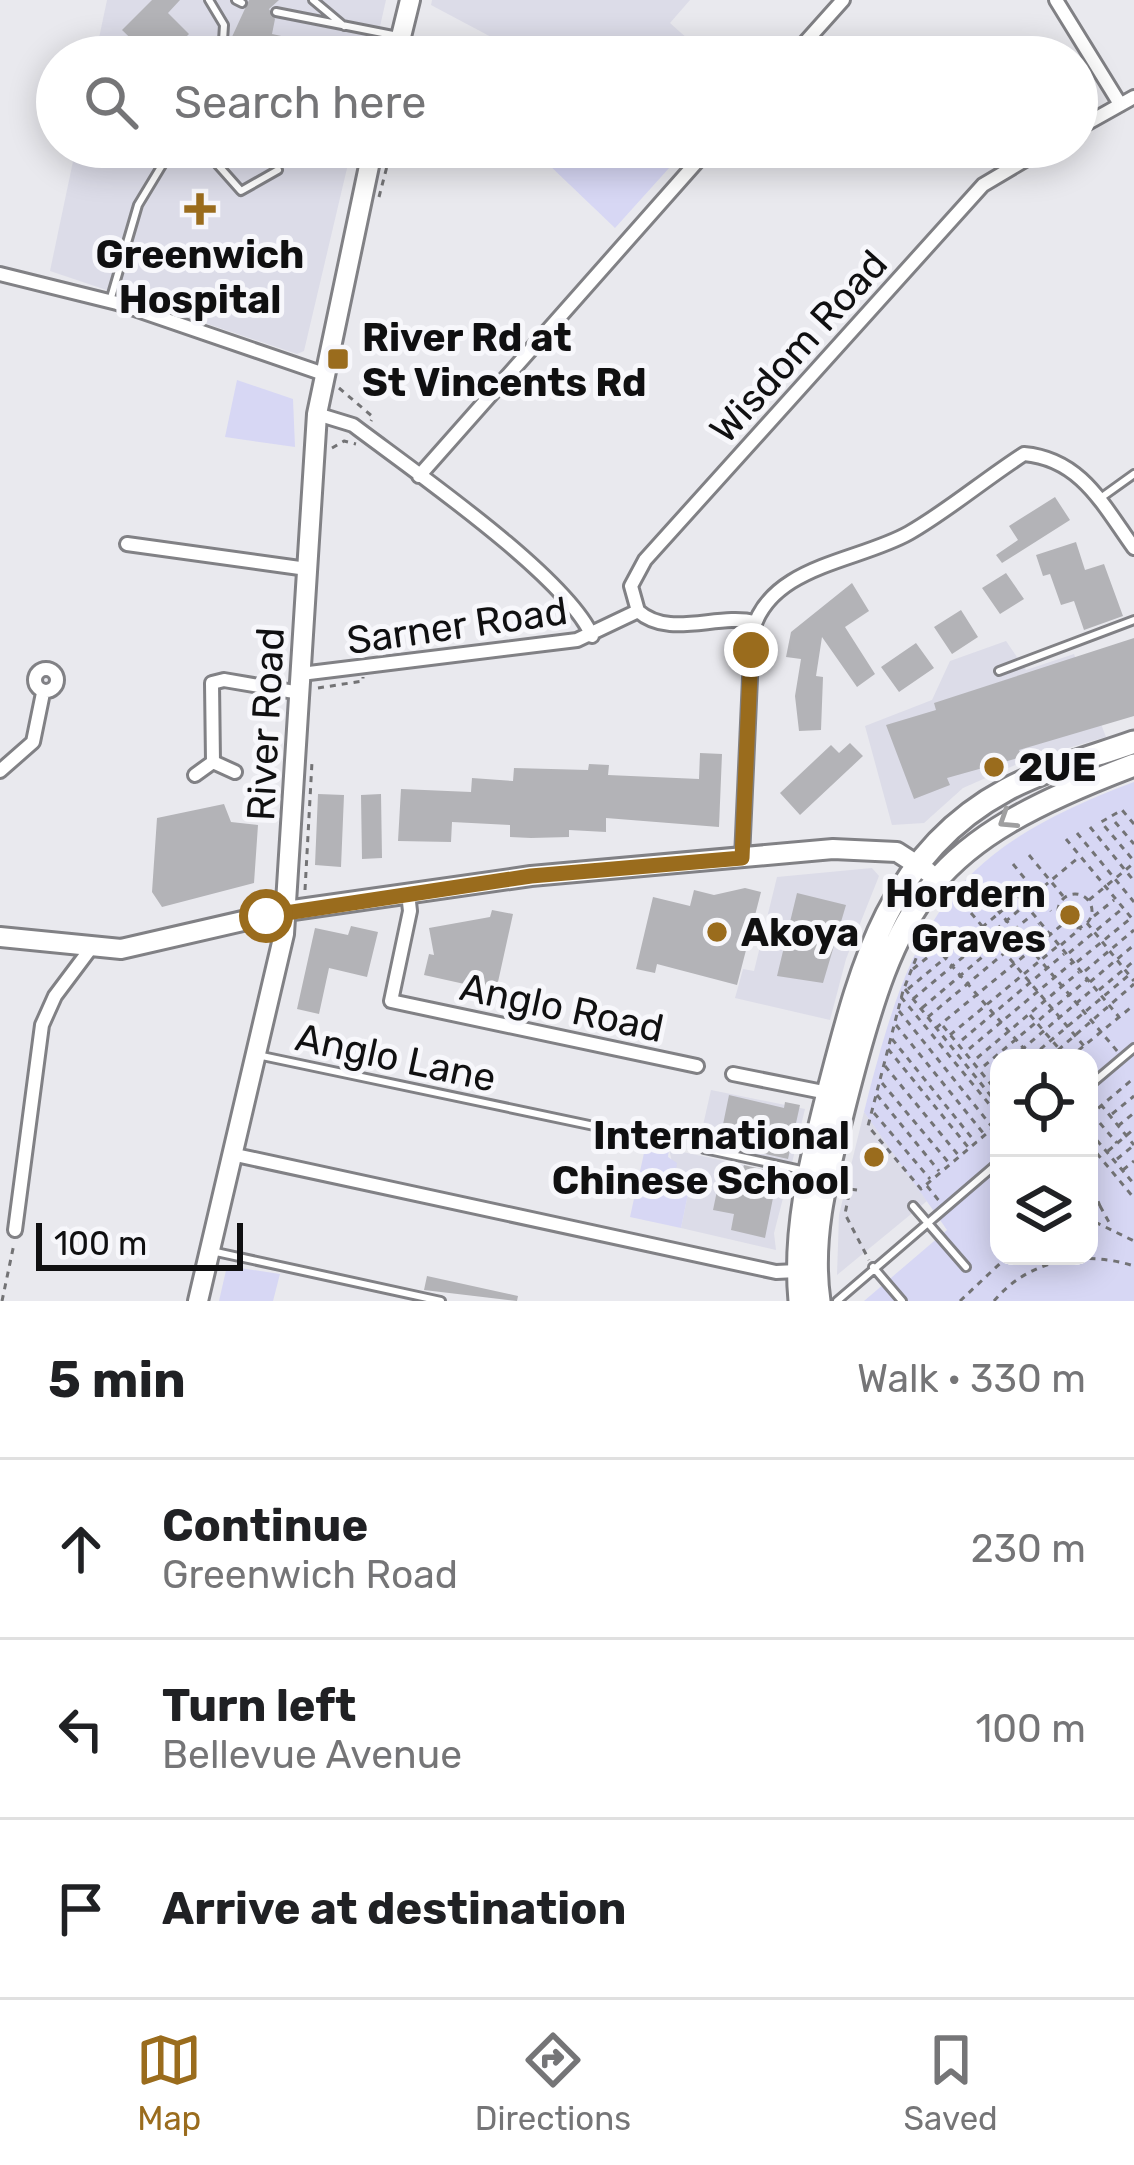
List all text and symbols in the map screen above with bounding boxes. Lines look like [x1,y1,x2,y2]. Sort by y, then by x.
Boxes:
search box [36,36,1098,168]
icon: search [78,69,144,135]
text: Search here [174,76,426,129]
marker: Greenwich Hospital [184,193,216,225]
place label: Greenwich Hospital [96,232,304,323]
street label: Wisdom Road [700,241,897,452]
place label: River Rd at St Vincents Rd [362,315,647,406]
marker: River Rd at St Vincents Rd [325,346,351,372]
street label: Sarner Road [344,588,570,664]
route end [724,623,778,677]
street label: River Road [238,626,294,822]
place label: 2UE [1018,745,1097,791]
marker: 2UE [981,754,1007,780]
one-way arrow [998,806,1020,828]
place label: Hordern Graves [885,871,1046,962]
route start [239,889,293,943]
marker: Hordern Graves [1057,902,1083,928]
place label: Akoya [741,910,859,956]
marker: Akoya [704,919,730,945]
street label: Anglo Road [456,964,668,1052]
street label: Anglo Lane [292,1014,500,1102]
map controls [990,1049,1098,1265]
button: locate [990,1049,1098,1157]
place label: International Chinese School [552,1113,850,1204]
marker: International Chinese School [861,1144,887,1170]
button: layers [990,1157,1098,1265]
scale bar [36,1217,243,1270]
text: 100 m [54,1224,147,1263]
text: 5 min [48,1349,186,1410]
text: Walk · 330 m [857,1356,1086,1402]
text: Continue [162,1499,368,1552]
icon: ahead [48,1516,114,1582]
text: 230 m [971,1526,1086,1572]
text: Greenwich Road [162,1552,458,1598]
text: Turn left [162,1679,356,1732]
icon: left [48,1696,114,1762]
text: 100 m [976,1706,1086,1752]
text: Bellevue Avenue [162,1732,462,1778]
icon: arrive [48,1876,114,1942]
text: Arrive at destination [162,1882,627,1935]
tab: Map [136,2027,202,2138]
tab: Directions [475,2027,631,2138]
tab: Saved [904,2027,998,2138]

